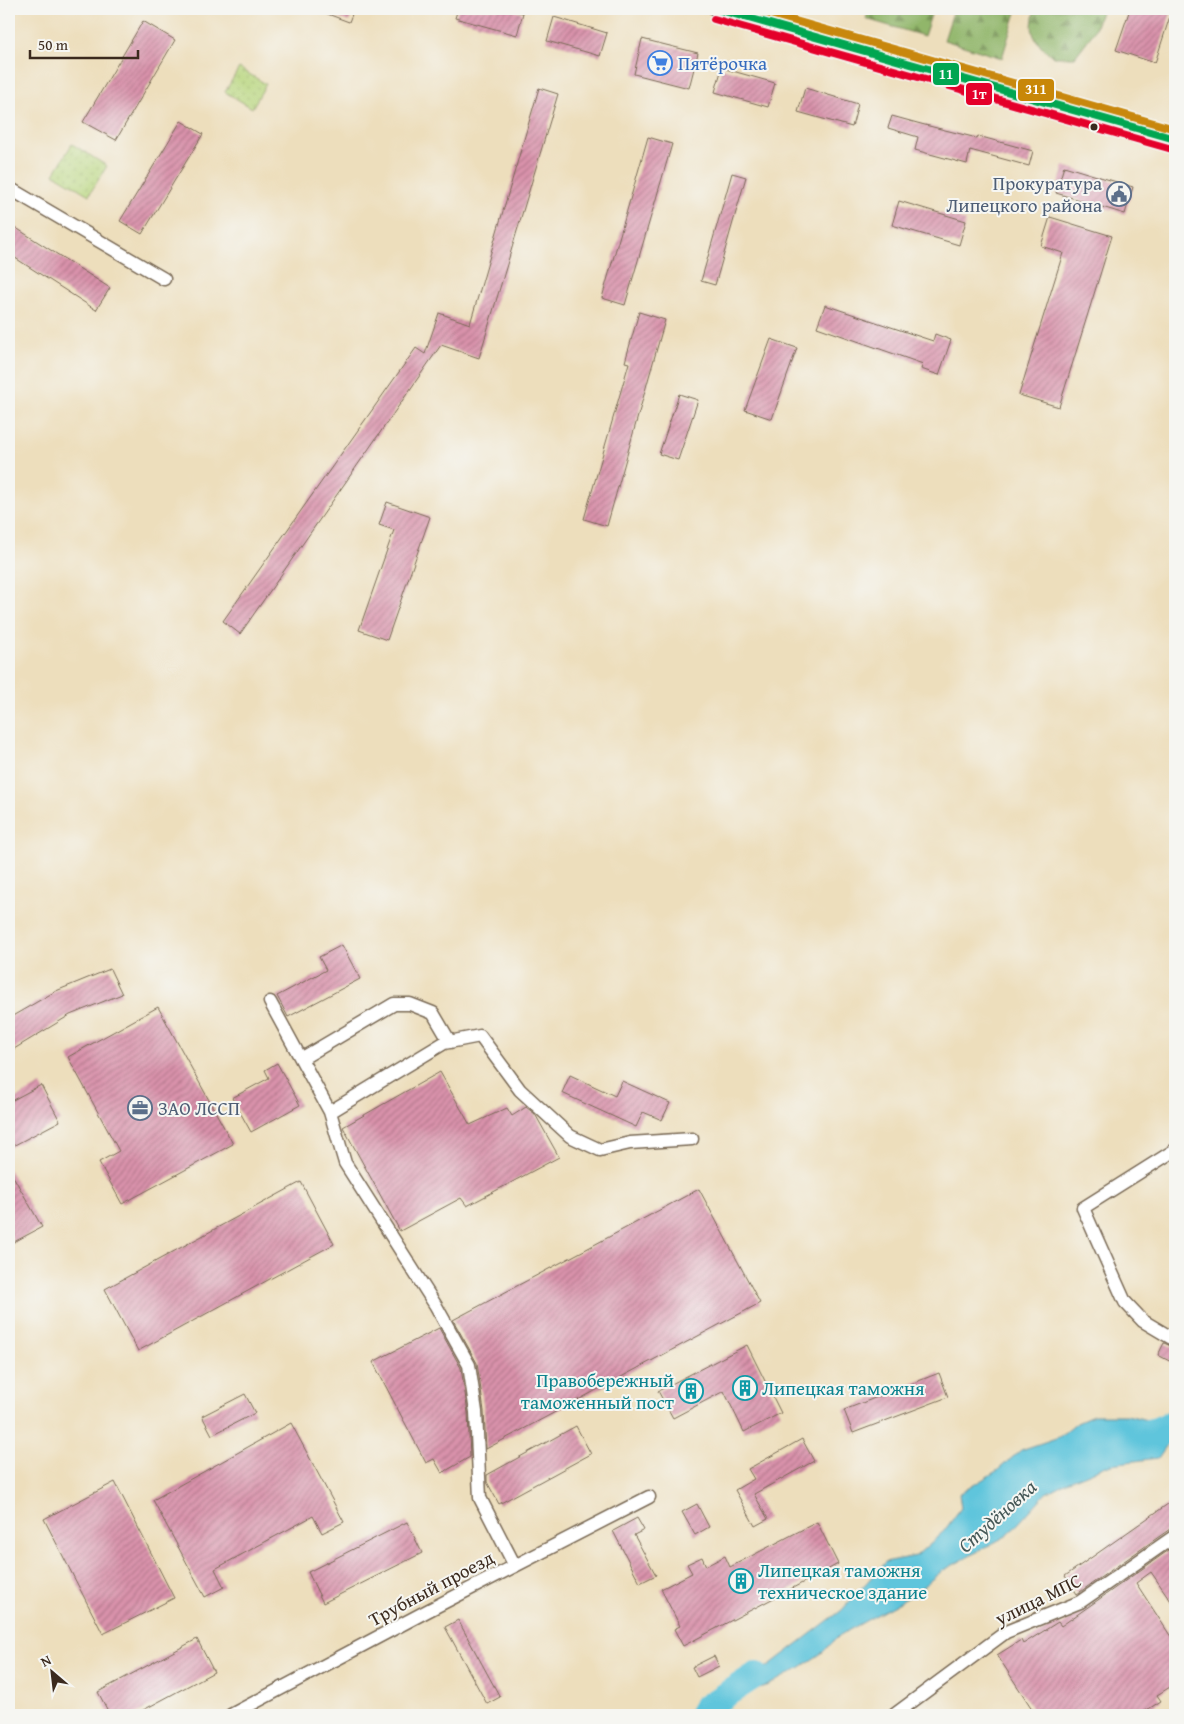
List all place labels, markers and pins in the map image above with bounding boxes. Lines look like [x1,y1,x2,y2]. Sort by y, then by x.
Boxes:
place label: Пятёрочка [678,49,767,77]
supermarket icon: Пятёрочка [647,50,673,76]
unlabelled marker [1089,122,1099,132]
place label: Прокуратура Липецкого района [946,169,1102,219]
public building icon: Прокуратура Липецкого района [1106,181,1132,207]
place label: ЗАО ЛССП [158,1094,240,1122]
office icon: ЗАО ЛССП [127,1095,153,1121]
place label: Правобережный таможенный пост [521,1366,675,1416]
place label: Липецкая таможня [762,1374,925,1402]
building icon: Липецкая таможня [732,1375,758,1401]
building icon: Правобережный таможенный пост [678,1378,704,1404]
place label: Липецкая таможня техническое здание [758,1556,927,1606]
building icon: Липецкая таможня техническое здание [728,1568,754,1594]

